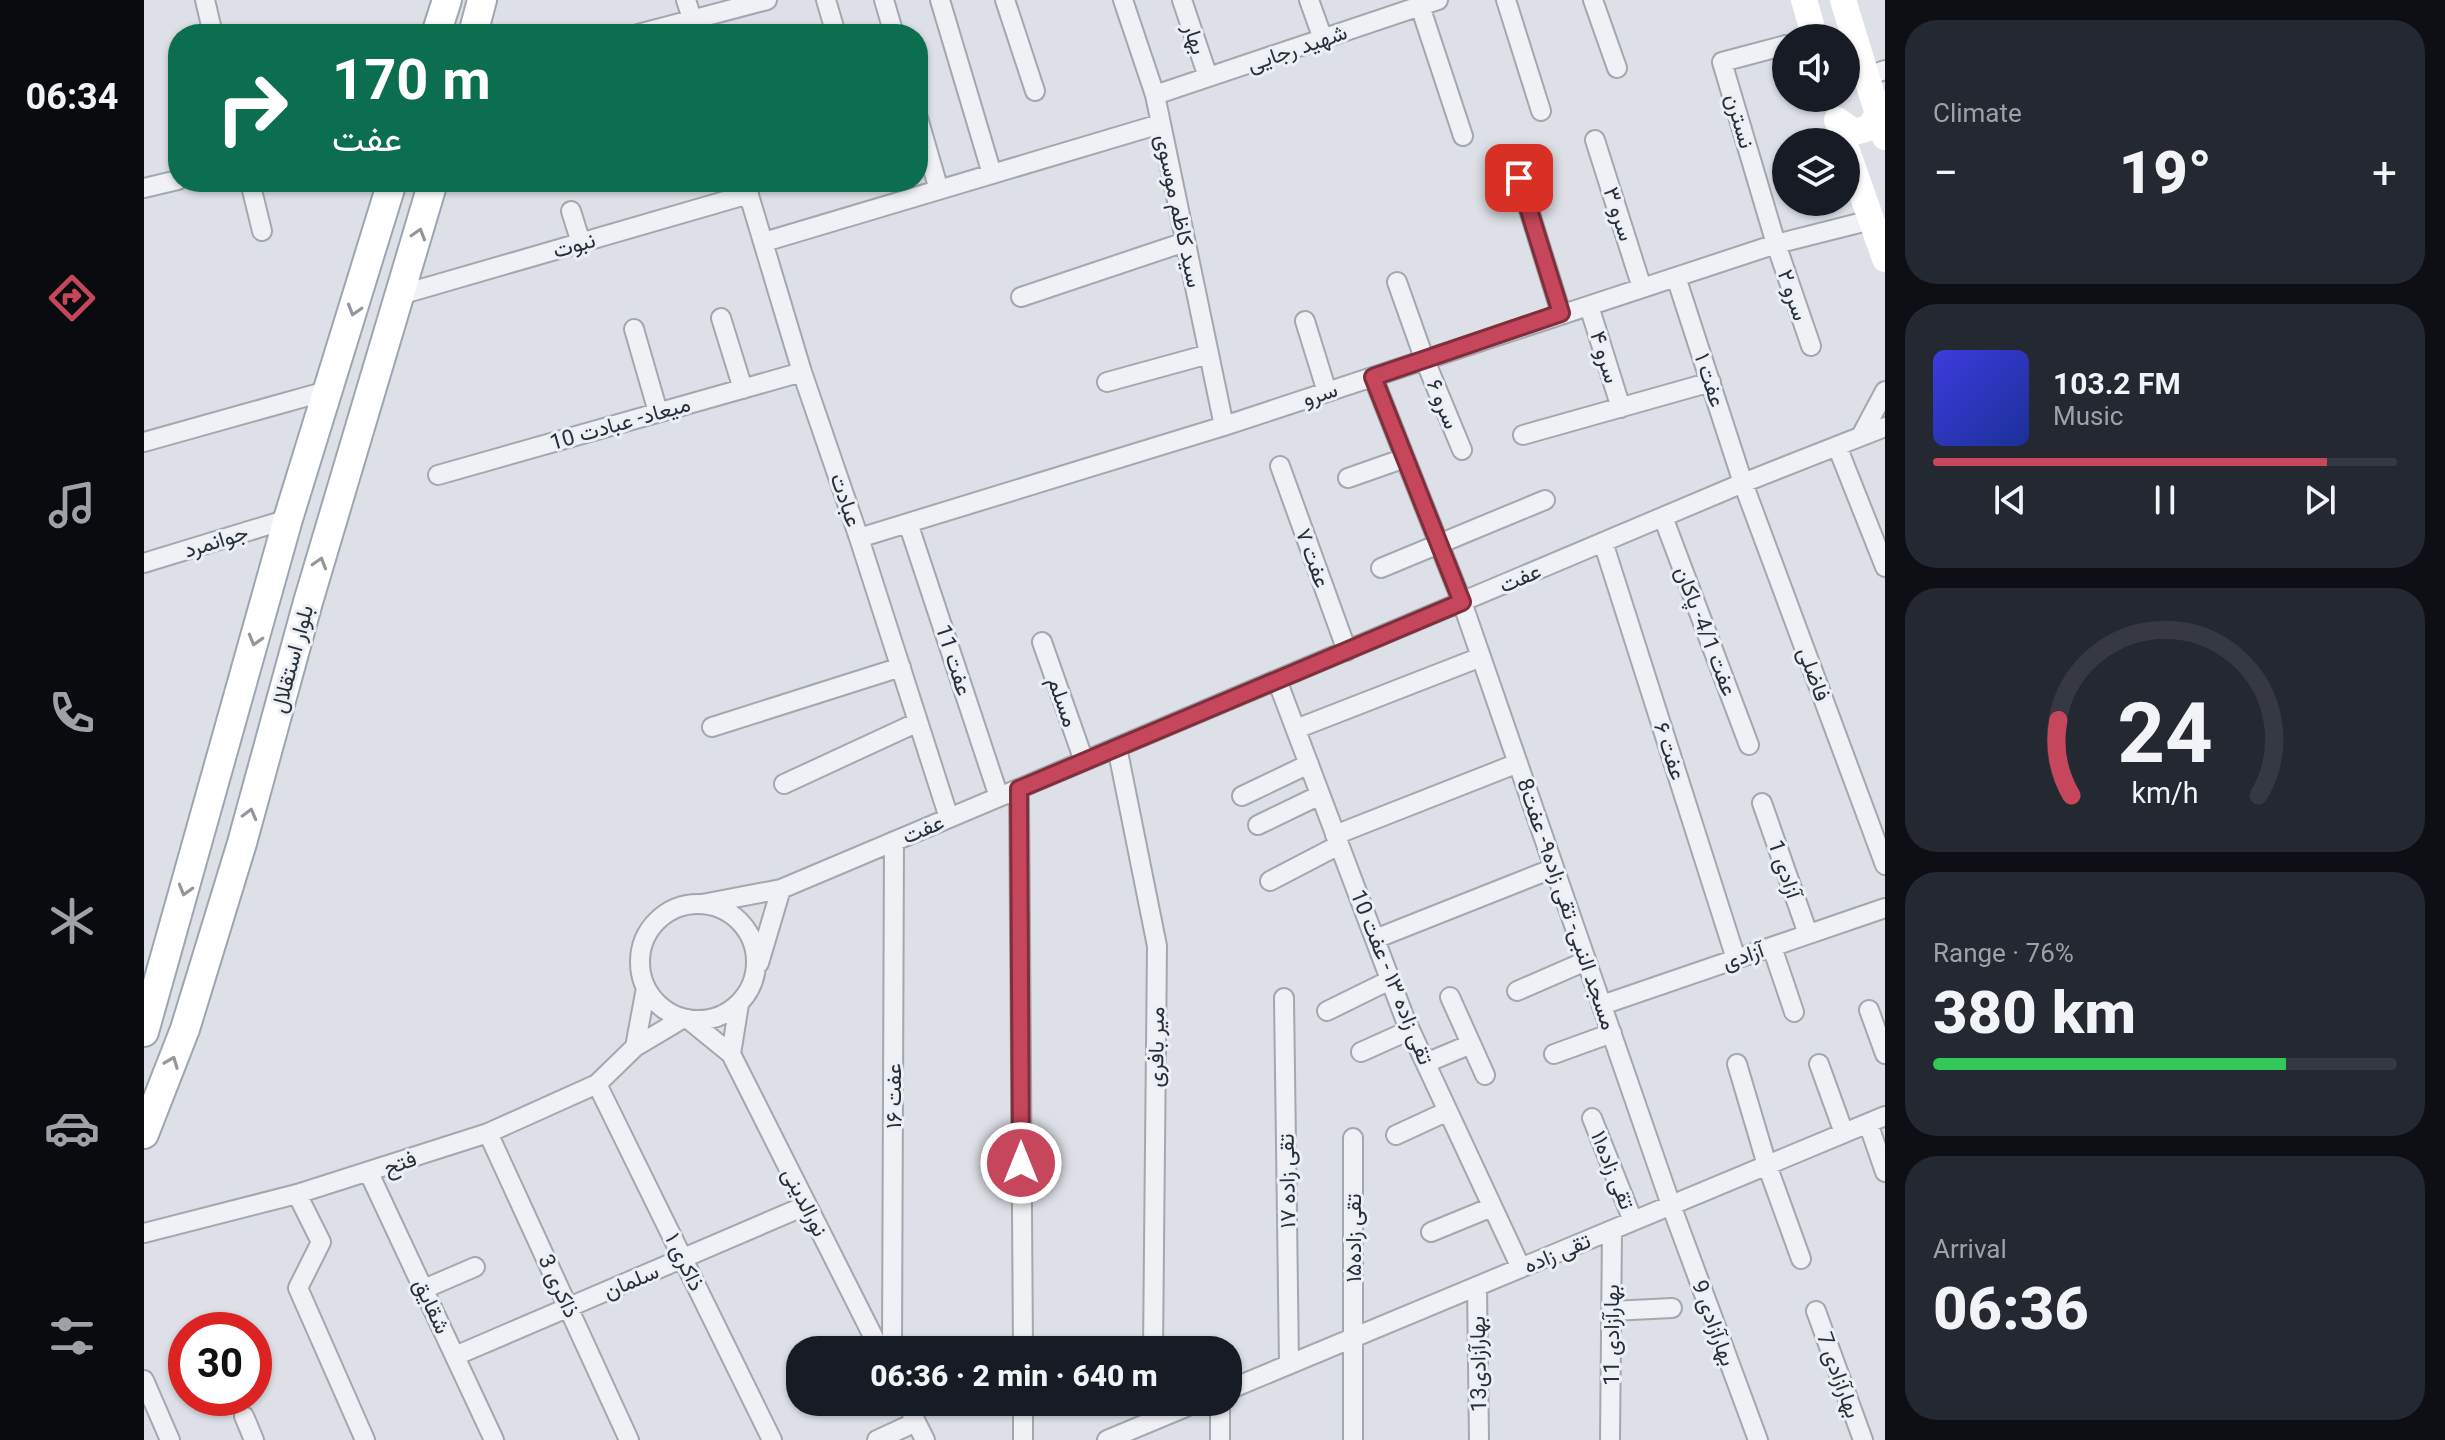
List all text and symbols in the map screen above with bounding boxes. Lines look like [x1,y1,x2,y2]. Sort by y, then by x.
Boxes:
street label: شهید رجایی [1244,19,1351,78]
street label: بهار [1177,20,1212,58]
map controls [1772,24,1860,216]
button: sound [1772,24,1860,112]
text: 170 m [332,47,491,113]
icon: right [200,56,304,160]
text: 06:34 [26,76,118,118]
street label: نسترن [1719,91,1760,151]
text: Climate [1933,98,2022,128]
text: عفت [332,118,402,160]
button: layers [1772,128,1860,216]
street label: سید کاظم موسوی [1149,132,1207,290]
text: 19° [2119,137,2212,208]
pin [1485,144,1553,212]
text: − [1933,147,1958,199]
text: + [2372,147,2397,199]
icon: arrive [1497,156,1541,200]
street label: سرو ۳ [1598,184,1639,244]
one-way arrow [410,227,426,241]
street label: نبوت [550,227,598,264]
street label: سرو ۲ [1772,266,1813,324]
icon: directions [44,270,100,326]
one-way arrow [347,303,363,317]
street label: سرو ۴ [1584,328,1625,386]
street label: عفت ۱ [1690,350,1730,410]
text: 103.2 FM [2053,366,2181,401]
street label: سرو ۶ [1421,375,1464,433]
street label: سرو [1299,377,1341,412]
street label: میعاد- عبادت 10 [547,391,693,455]
text: Music [2053,401,2123,431]
street label: عبادت [825,470,867,530]
icon: music [44,477,100,533]
icon: previous [1988,478,2032,522]
icon: pause [2143,478,2187,522]
icon: next [2298,478,2342,522]
street label: جوانمرد [181,519,251,564]
street label: عفت ۷ [1291,525,1335,591]
one-way arrow [311,557,327,571]
street label: عفت [1495,558,1545,598]
street label: عفت 4/1- پاکان [1668,563,1742,700]
street label: بلوار استقلال [266,602,319,716]
street label: عفت 11 [931,621,977,699]
one-way arrow [247,632,264,646]
street label: فاضلی [1792,644,1835,705]
street label: مسلم [1041,674,1083,731]
icon: phone [44,685,100,741]
text: 24 [2117,685,2213,782]
street label: عفت ۶ [1649,719,1691,783]
street label: مسجد النبی- تقی زاده۹- عفت8 [1511,775,1622,1033]
text: km/h [2131,776,2199,810]
one-way arrow [241,807,257,821]
street label: عفت [898,809,948,849]
street label: آزادی 1 [1762,837,1807,904]
one-way arrow [177,883,194,897]
street label: تقی زاده ۱۳ - عفت 10 [1345,886,1438,1068]
icon: climate [44,893,100,949]
street label: آزادی [1719,937,1769,976]
text: Range · 76% [1933,938,2074,968]
text: 380 km [1933,977,2136,1048]
street label: میر بافری [1143,1006,1170,1088]
one-way arrow [162,1056,179,1070]
street label: عفت ۱۶ [881,1063,906,1129]
icon: car [44,1100,100,1156]
position arrow [979,1121,1063,1205]
street label: تقی زاده۱۱ [1585,1127,1640,1213]
street label: تقی زاده ۱۷ [1274,1133,1301,1229]
street label: فتح [380,1146,420,1182]
street label: نورالدینی [776,1163,833,1241]
street label: تقی زاده۱۵ [1341,1193,1367,1283]
street label: تقی زاده [1520,1228,1594,1279]
street label: ذاکری ۱ [659,1229,710,1295]
text: Arrival [1933,1234,2007,1264]
street label: ذاکری 3 [533,1250,585,1322]
street label: سلمان [600,1258,662,1304]
text: 06:36 [1933,1273,2089,1344]
street label: شقایق [408,1274,456,1338]
street label: بهارآزادی 9 [1686,1277,1741,1370]
street label: بهارآزادی 11 [1599,1284,1625,1386]
icon: filters [44,1308,100,1364]
speed limit sign: 30 [168,1312,272,1416]
street label: بهارآزادی13 [1465,1316,1492,1412]
street label: بهارآزادی 7 [1811,1329,1866,1422]
text: 06:36 · 2 min · 640 m [870,1358,1158,1393]

